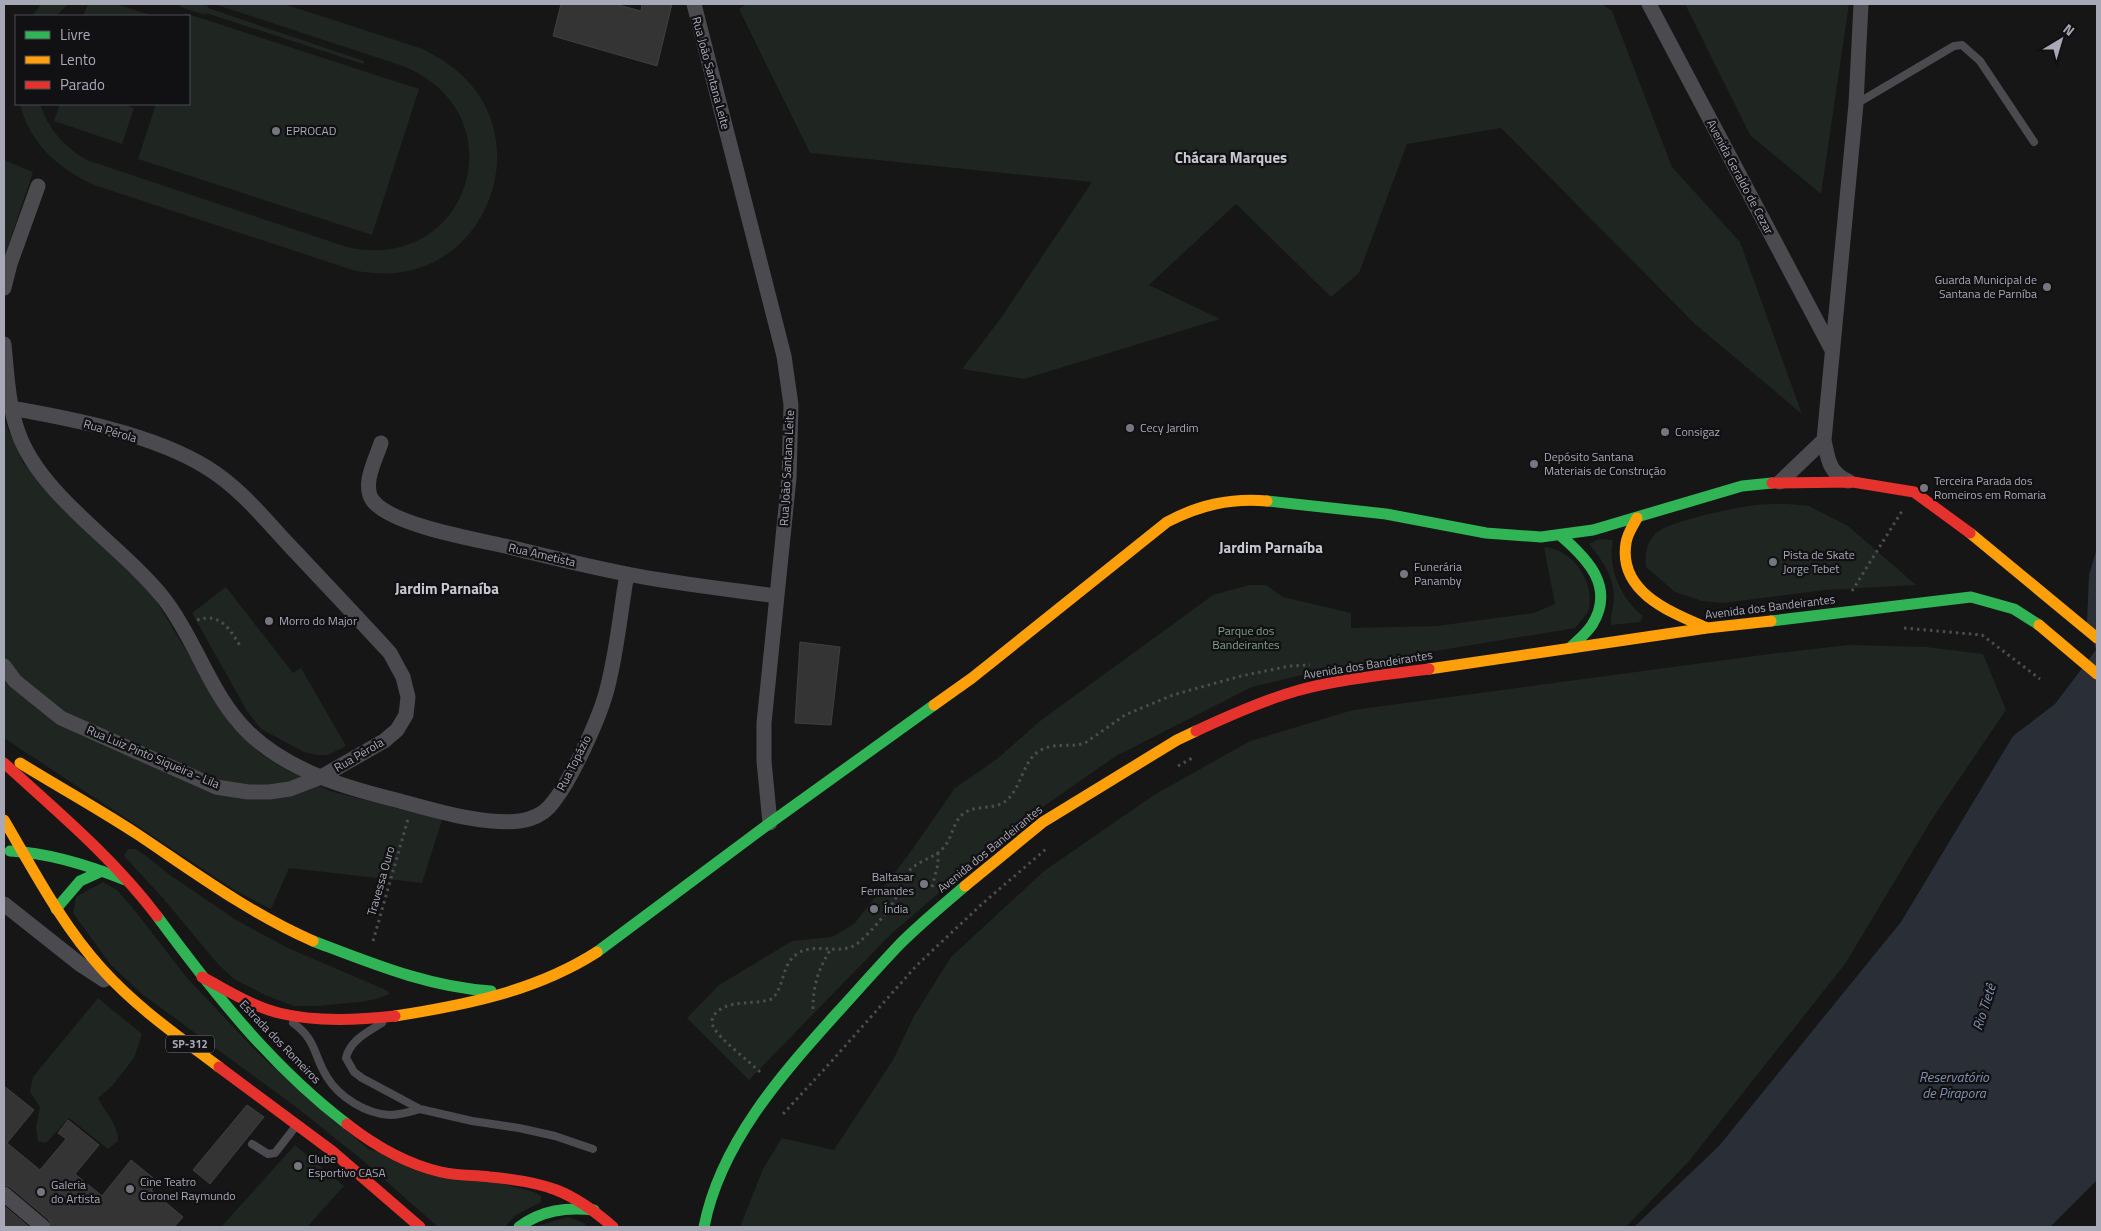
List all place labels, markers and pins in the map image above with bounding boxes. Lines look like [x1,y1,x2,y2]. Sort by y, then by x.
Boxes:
place label: EPROCAD [286,121,337,140]
marker: EPROCAD [270,125,282,137]
place label: Guarda Municipal de Santana de Parníba [1935,270,2037,303]
marker: Guarda Municipal de Santana de Parníba [2041,281,2053,293]
place label: Cecy Jardim [1140,418,1199,437]
marker: Cecy Jardim [1124,422,1136,434]
place label: Consigaz [1675,422,1720,441]
marker: Consigaz [1659,426,1671,438]
place label: Depósito Santana Materiais de Construção [1544,447,1666,480]
marker: Depósito Santana Materiais de Construção [1528,458,1540,470]
place label: Terceira Parada dos Romeiros em Romaria [1934,471,2046,504]
marker: Terceira Parada dos Romeiros em Romaria [1918,482,1930,494]
place label: Pista de Skate Jorge Tebet [1783,545,1855,578]
marker: Pista de Skate Jorge Tebet [1767,556,1779,568]
place label: Funerária Panamby [1414,557,1462,590]
marker: Funerária Panamby [1398,568,1410,580]
place label: Morro do Major [279,611,357,630]
marker: Morro do Major [263,615,275,627]
place label: Baltasar Fernandes [861,867,914,900]
marker: Baltasar Fernandes [918,878,930,890]
place label: Índia [884,899,908,918]
marker: Índia [868,903,880,915]
place label: Clube Esportivo CASA [308,1149,386,1182]
marker: Clube Esportivo CASA [292,1160,304,1172]
place label: Cine Teatro Coronel Raymundo [140,1172,236,1205]
place label: Galeria do Artista [51,1175,100,1208]
marker: Cine Teatro Coronel Raymundo [124,1183,136,1195]
marker: Galeria do Artista [35,1186,47,1198]

